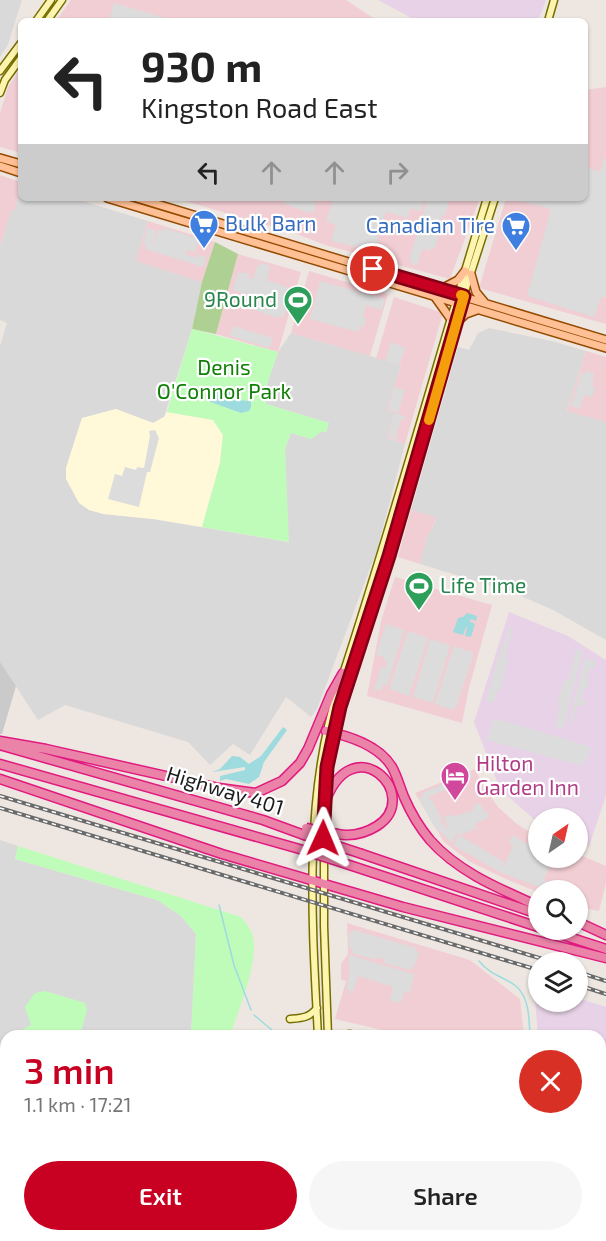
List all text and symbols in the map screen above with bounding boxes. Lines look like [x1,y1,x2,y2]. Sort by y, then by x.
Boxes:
text: 930 m [141,40,262,90]
icon: left [42,42,120,120]
text: Kingston Road East [141,91,378,123]
icon: left [192,156,225,189]
icon: ahead [255,156,288,189]
icon: ahead [318,156,351,189]
icon: right [381,156,414,189]
supermarket icon: Bulk Barn [188,208,220,250]
place label: Bulk Barn [225,210,317,235]
supermarket icon: Canadian Tire [500,210,532,252]
place label: Canadian Tire [366,212,495,237]
pin [347,243,398,294]
icon: arrive [356,252,389,285]
sports icon: 9Round [282,284,314,326]
place label: 9Round [204,286,277,311]
park label: Denis O'Connor Park [157,354,291,403]
sports icon: Life Time [403,570,435,612]
place label: Life Time [440,572,526,597]
place label: Hilton Garden Inn [476,750,579,799]
street label: Highway 401 [164,760,287,819]
hotel icon: Hilton Garden Inn [439,760,471,802]
position arrow [291,806,355,870]
north arrow [528,808,588,868]
map controls [528,808,588,1012]
button: search [528,880,588,940]
button: layers [528,952,588,1012]
text: 3 min [24,1048,115,1091]
button: close [519,1050,582,1113]
text: 1.1 km · 17:21 [24,1092,132,1116]
button: Exit [24,1161,297,1230]
button: Share [309,1161,582,1230]

